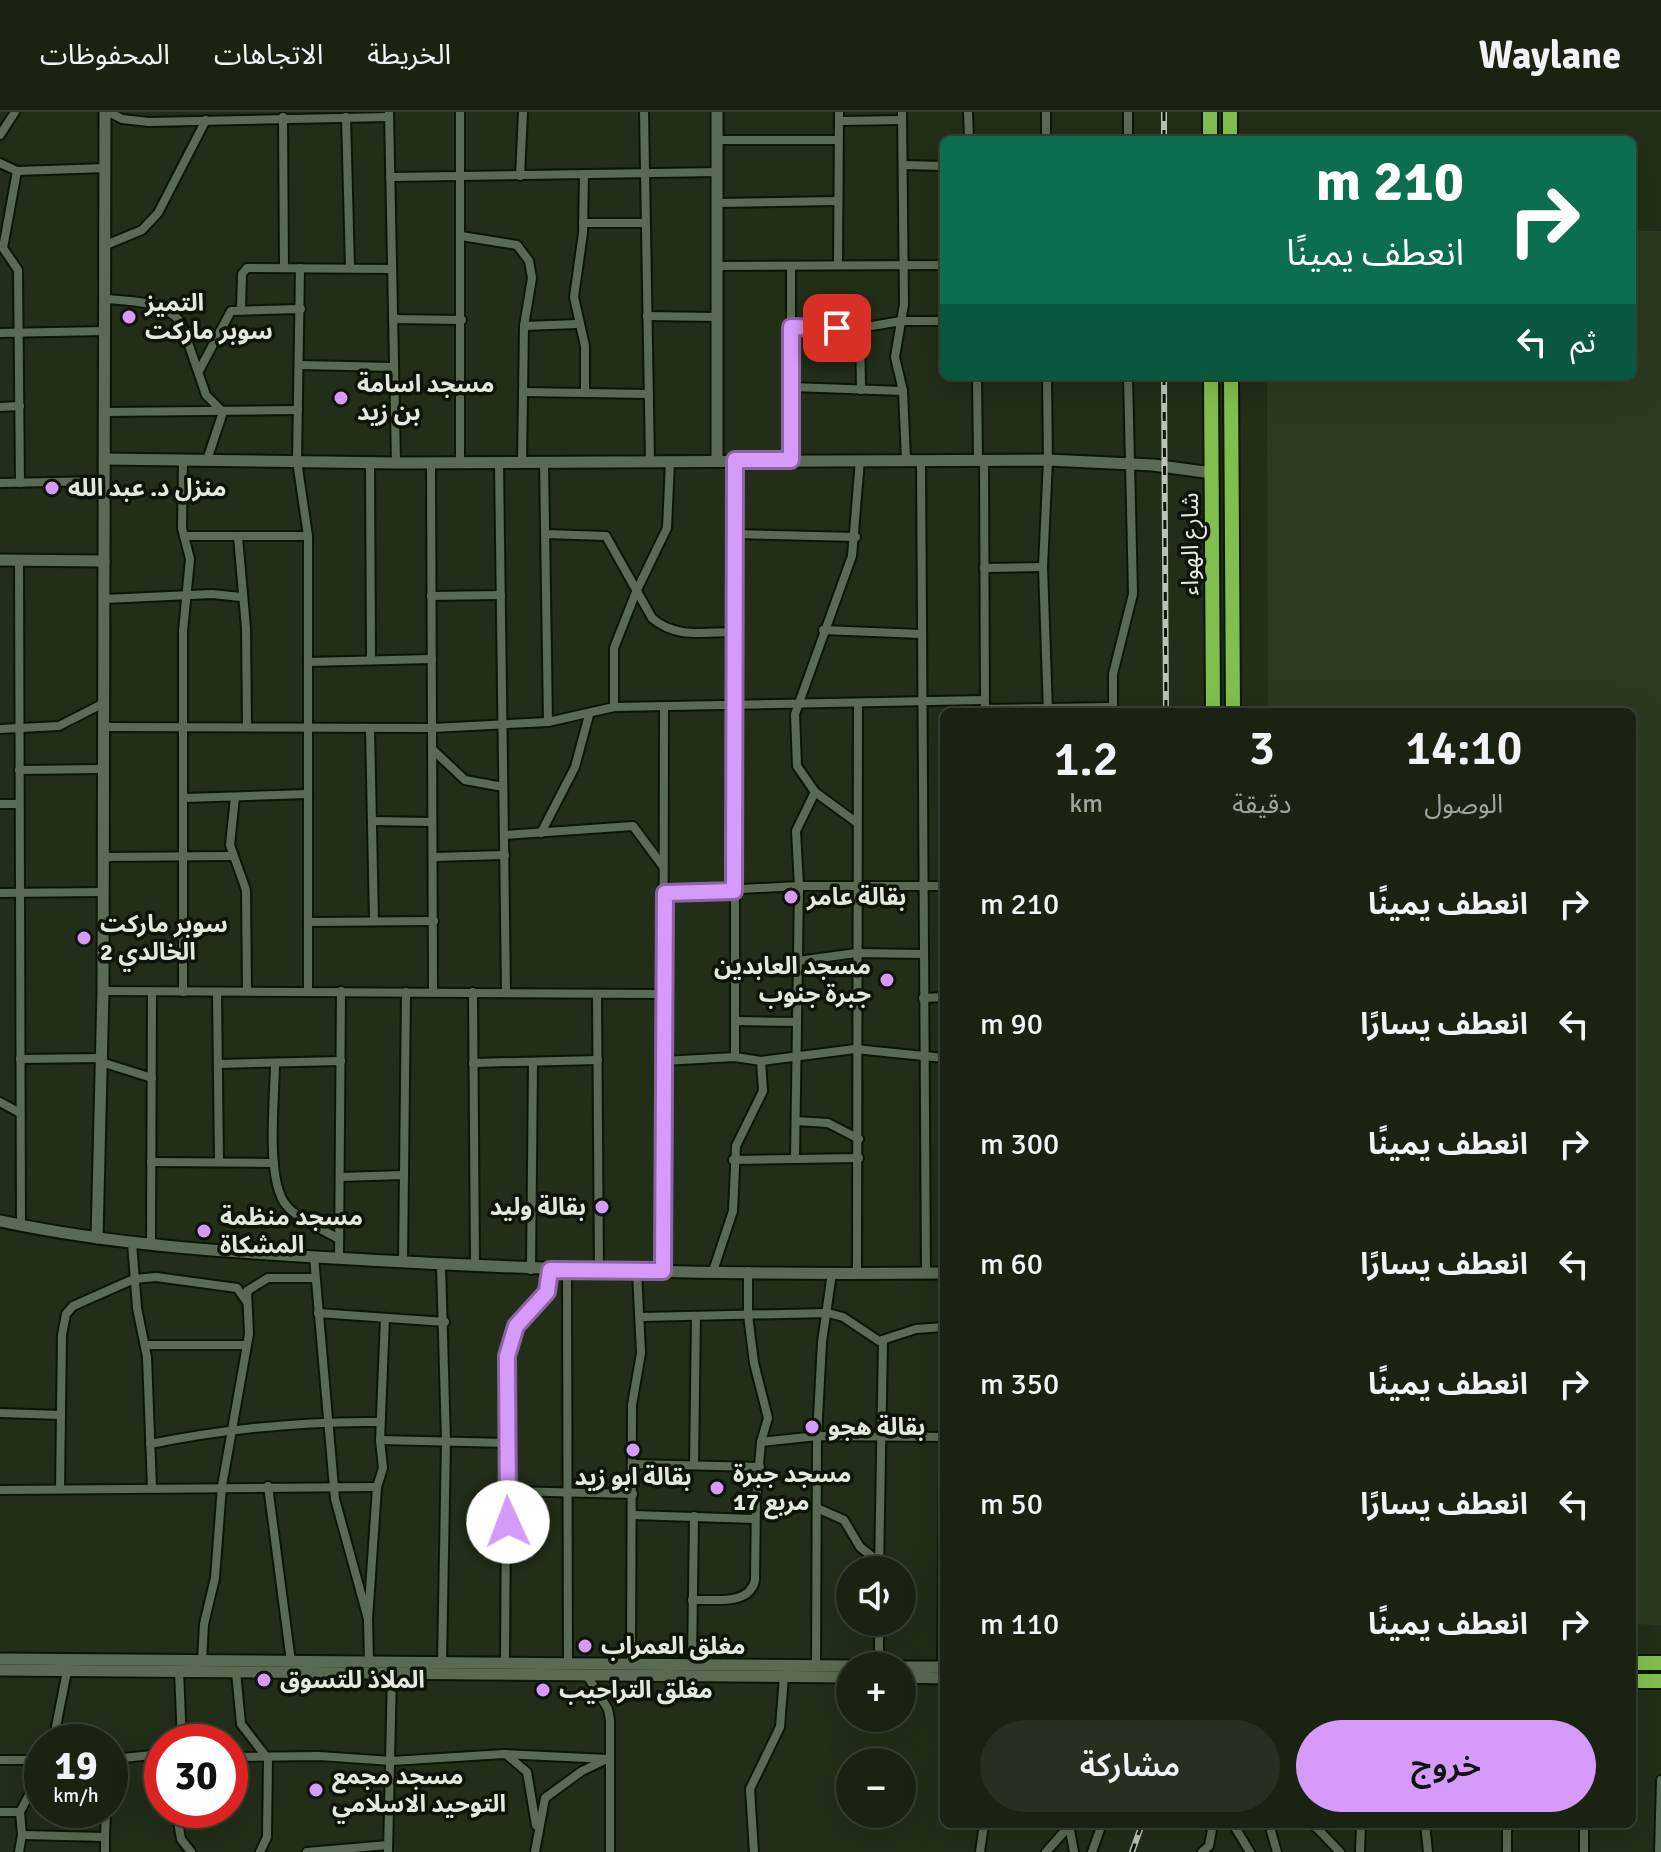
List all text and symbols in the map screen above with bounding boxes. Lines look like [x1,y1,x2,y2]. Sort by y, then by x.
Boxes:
text: Waylane [1479,32,1621,79]
text: المحفوظات [40,38,170,72]
text: الاتجاهات [214,38,323,72]
text: الخريطة [367,38,451,72]
text: 210 m [1316,147,1464,216]
icon: right [1492,168,1596,272]
text: انعطف يمينًا [1286,231,1464,276]
place label: التميز سوبر ماركت [144,288,273,346]
pin [803,294,871,362]
icon: arrive [815,306,859,350]
marker: التميز سوبر ماركت [120,308,138,326]
icon: left [1510,320,1554,364]
text: ثم [1570,324,1596,361]
place label: مسجد اسامة بن زيد [357,369,494,427]
marker: مسجد اسامة بن زيد [332,389,350,407]
place label: منزل د. عبد الله [68,473,226,503]
marker: منزل د. عبد الله [43,479,61,497]
street label: شارع الهواء [1175,492,1207,596]
text: 3 [1249,719,1275,778]
text: 14:10 [1405,719,1522,778]
text: 1.2 [1054,730,1119,789]
text: km [1069,788,1103,820]
text: دقيقة [1232,789,1292,821]
text: الوصول [1424,789,1503,821]
place label: بقالة عامر [806,882,906,912]
icon: right [1552,882,1596,926]
text: 210 m [980,886,1059,923]
text: انعطف يمينًا [1368,886,1528,923]
marker: بقالة عامر [782,888,800,906]
place label: سوبر ماركت الخالدي 2 [100,909,228,972]
marker: سوبر ماركت الخالدي 2 [75,929,93,947]
place label: مسجد العابدين جبرة جنوب [714,951,871,1009]
marker: مسجد العابدين جبرة جنوب [878,971,896,989]
icon: left [1552,1002,1596,1046]
text: 90 m [980,1006,1043,1043]
text: انعطف يسارًا [1360,1006,1528,1043]
icon: right [1552,1122,1596,1166]
text: 300 m [980,1126,1059,1163]
text: انعطف يمينًا [1368,1126,1528,1163]
place label: بقالة وليد [490,1192,586,1222]
marker: بقالة وليد [593,1198,611,1216]
place label: مسجد منظمة المشكاة [220,1202,363,1260]
marker: مسجد منظمة المشكاة [195,1222,213,1240]
icon: left [1552,1242,1596,1286]
text: 60 m [980,1246,1043,1283]
text: انعطف يسارًا [1360,1246,1528,1283]
icon: right [1552,1362,1596,1406]
text: 350 m [980,1366,1059,1403]
text: انعطف يمينًا [1368,1366,1528,1403]
place label: بقالة هجو [828,1412,925,1442]
marker: بقالة هجو [803,1418,821,1436]
marker: بقالة ابو زيد [624,1441,642,1459]
place label: مسجد جبرة مربع 17 [733,1459,852,1520]
place label: بقالة ابو زيد [574,1462,692,1492]
marker: مسجد جبرة مربع 17 [708,1479,726,1497]
position arrow [466,1480,550,1564]
icon: left [1552,1482,1596,1526]
text: 50 m [980,1486,1043,1523]
text: انعطف يسارًا [1360,1486,1528,1523]
map controls [836,1556,916,1828]
button: sound [836,1556,916,1636]
icon: right [1552,1602,1596,1646]
text: 110 m [980,1606,1059,1643]
text: انعطف يمينًا [1368,1606,1528,1643]
place label: مغلق العمراب [601,1631,746,1661]
marker: مغلق العمراب [576,1637,594,1655]
button: + [836,1652,916,1732]
place label: الملاذ للتسوق [280,1665,425,1695]
marker: الملاذ للتسوق [255,1671,273,1689]
place label: مغلق التراحيب [559,1675,713,1705]
marker: مغلق التراحيب [534,1681,552,1699]
button: مشاركة [980,1720,1280,1812]
button: خروج [1296,1720,1596,1812]
speed limit sign: 30 [144,1724,248,1828]
text: 19 [54,1741,98,1791]
button: − [836,1748,916,1828]
place label: مسجد مجمع التوحيد الاسلامي [332,1761,506,1824]
marker: مسجد مجمع التوحيد الاسلامي [307,1781,325,1799]
text: km/h [53,1783,99,1808]

